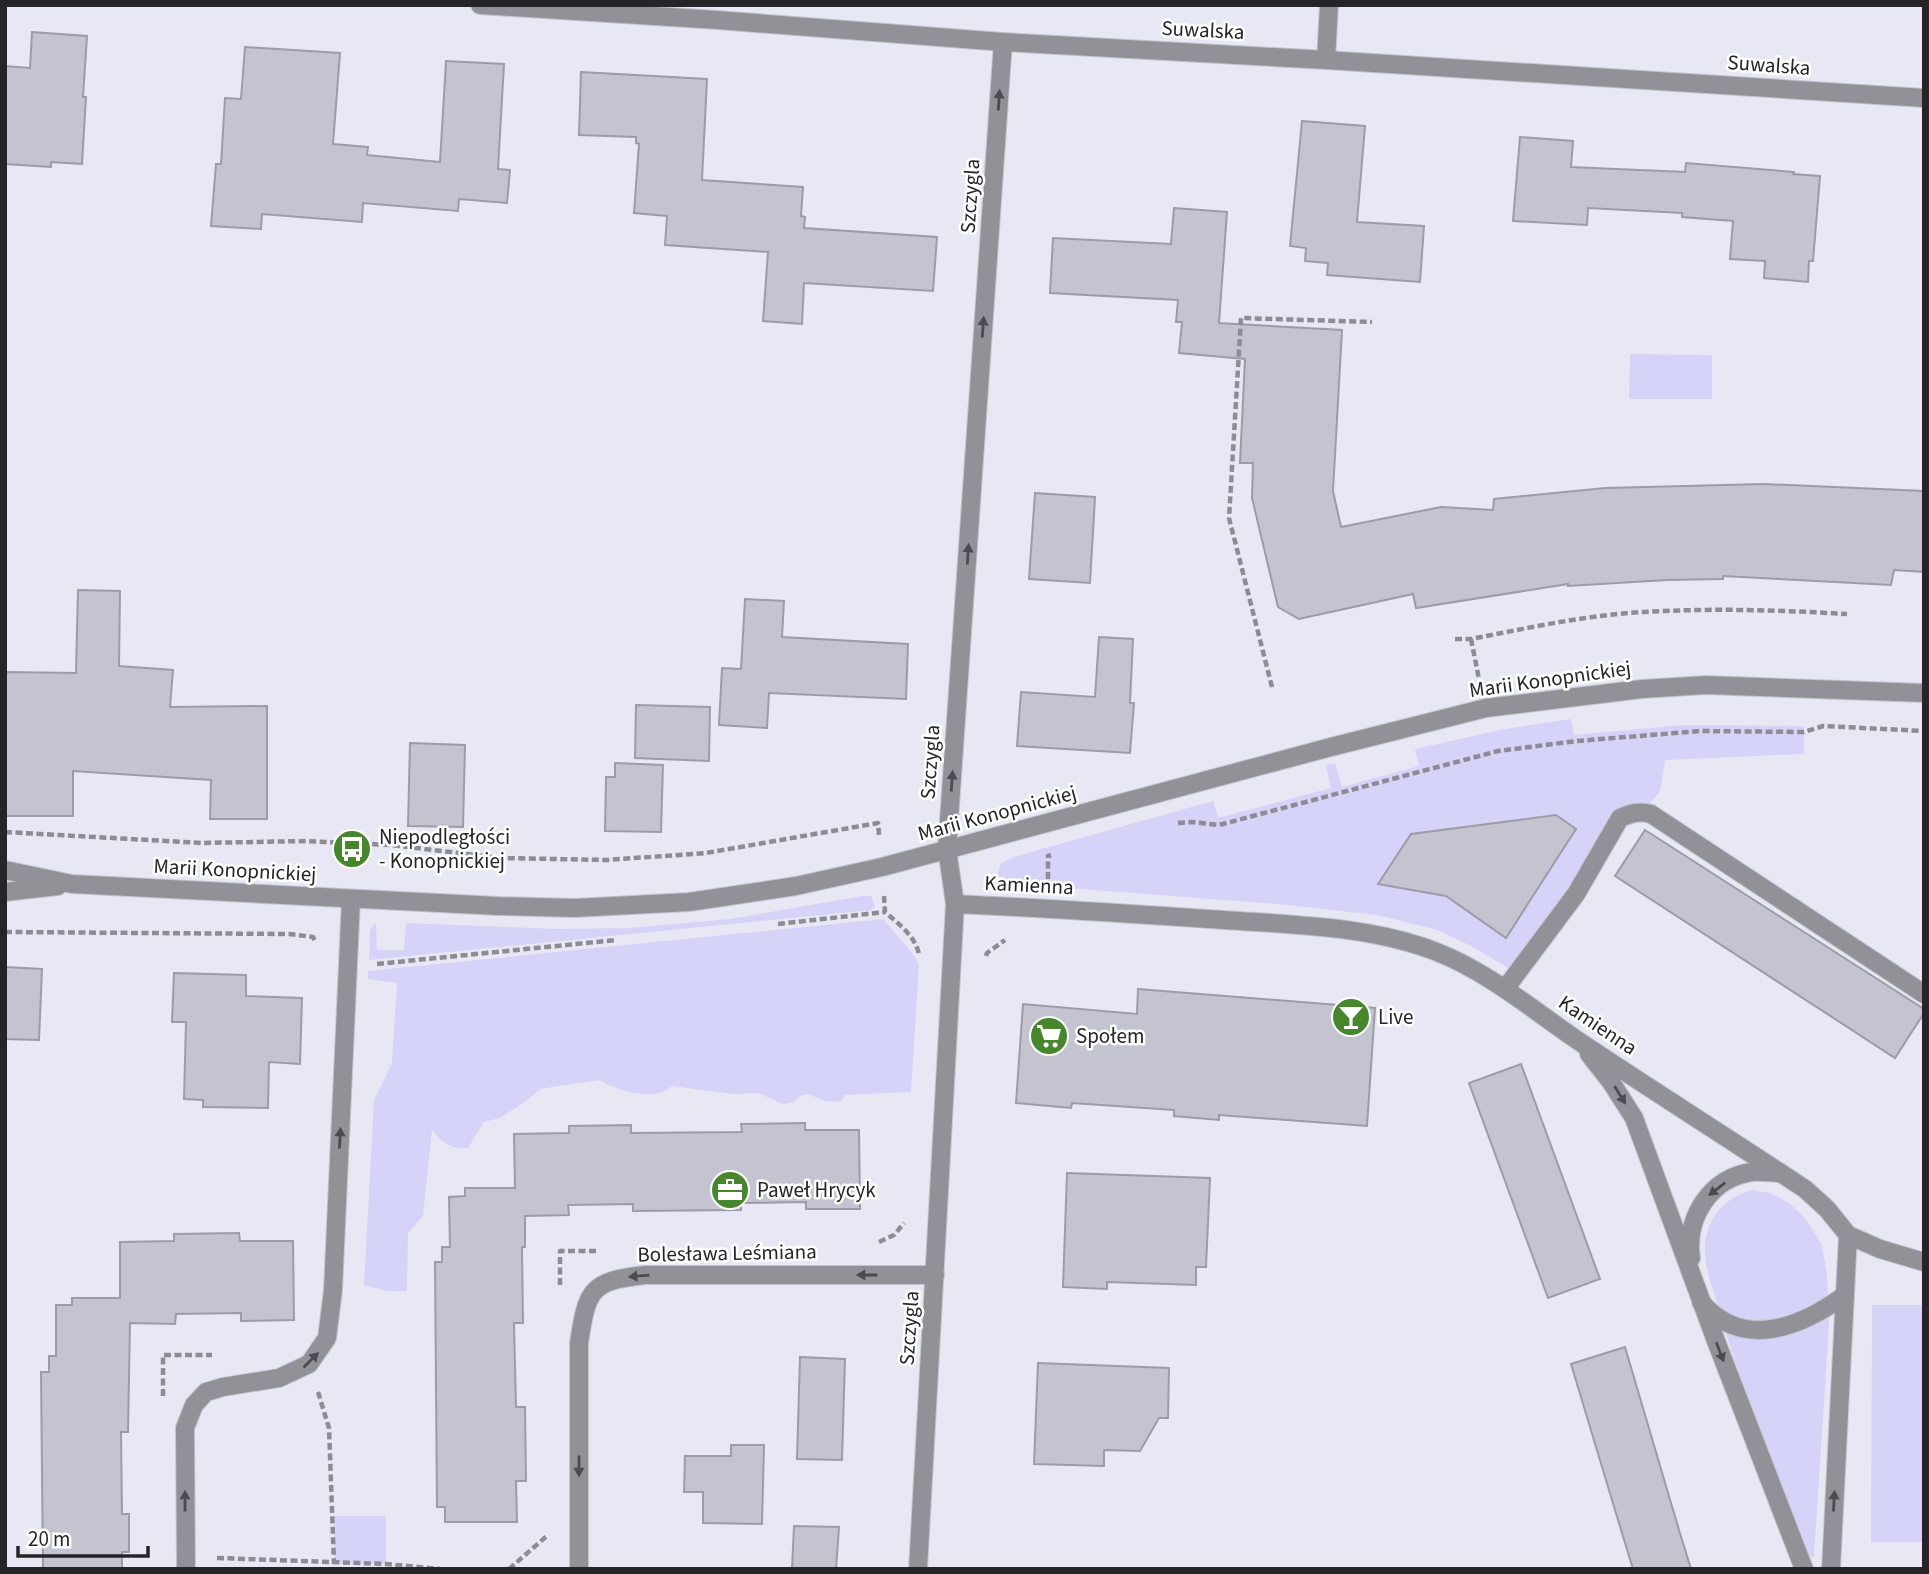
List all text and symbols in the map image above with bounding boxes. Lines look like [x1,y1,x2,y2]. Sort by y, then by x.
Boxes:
street label: Suwalska [1161,13,1245,47]
street label: Suwalska [1727,47,1811,83]
one-way arrow [994,89,1005,111]
street label: Szczygla [952,158,988,234]
one-way arrow [978,316,989,338]
one-way arrow [962,543,973,565]
street label: Marii Konopnickiej [1467,653,1633,705]
street label: Szczygla [912,724,948,800]
one-way arrow [947,770,958,792]
street label: Marii Konopnickiej [914,777,1080,849]
place label: Niepodległości - Konopnickiej [379,822,510,876]
bus stop icon: Niepodległości - Konopnickiej [331,828,373,870]
street label: Marii Konopnickiej [153,851,317,889]
street label: Kamienna [984,868,1074,902]
street label: Kamienna [1553,988,1643,1062]
bar icon: Live [1330,996,1372,1038]
place label: Live [1378,1002,1414,1032]
supermarket icon: Społem [1028,1015,1070,1057]
place label: Społem [1076,1021,1144,1051]
one-way arrow [1613,1086,1626,1105]
one-way arrow [334,1127,345,1149]
office icon: Paweł Hrycyk [709,1169,751,1211]
place label: Paweł Hrycyk [757,1175,876,1205]
one-way arrow [1708,1181,1725,1196]
street label: Bolesława Leśmiana [637,1236,817,1270]
one-way arrow [856,1269,878,1280]
one-way arrow [628,1271,650,1282]
street label: Szczygla [891,1290,927,1366]
one-way arrow [1715,1342,1726,1363]
one-way arrow [303,1351,320,1368]
one-way arrow [573,1455,585,1477]
one-way arrow [180,1489,191,1511]
one-way arrow [1829,1489,1840,1511]
scale bar [18,1514,147,1558]
text: 20 m [28,1524,70,1554]

